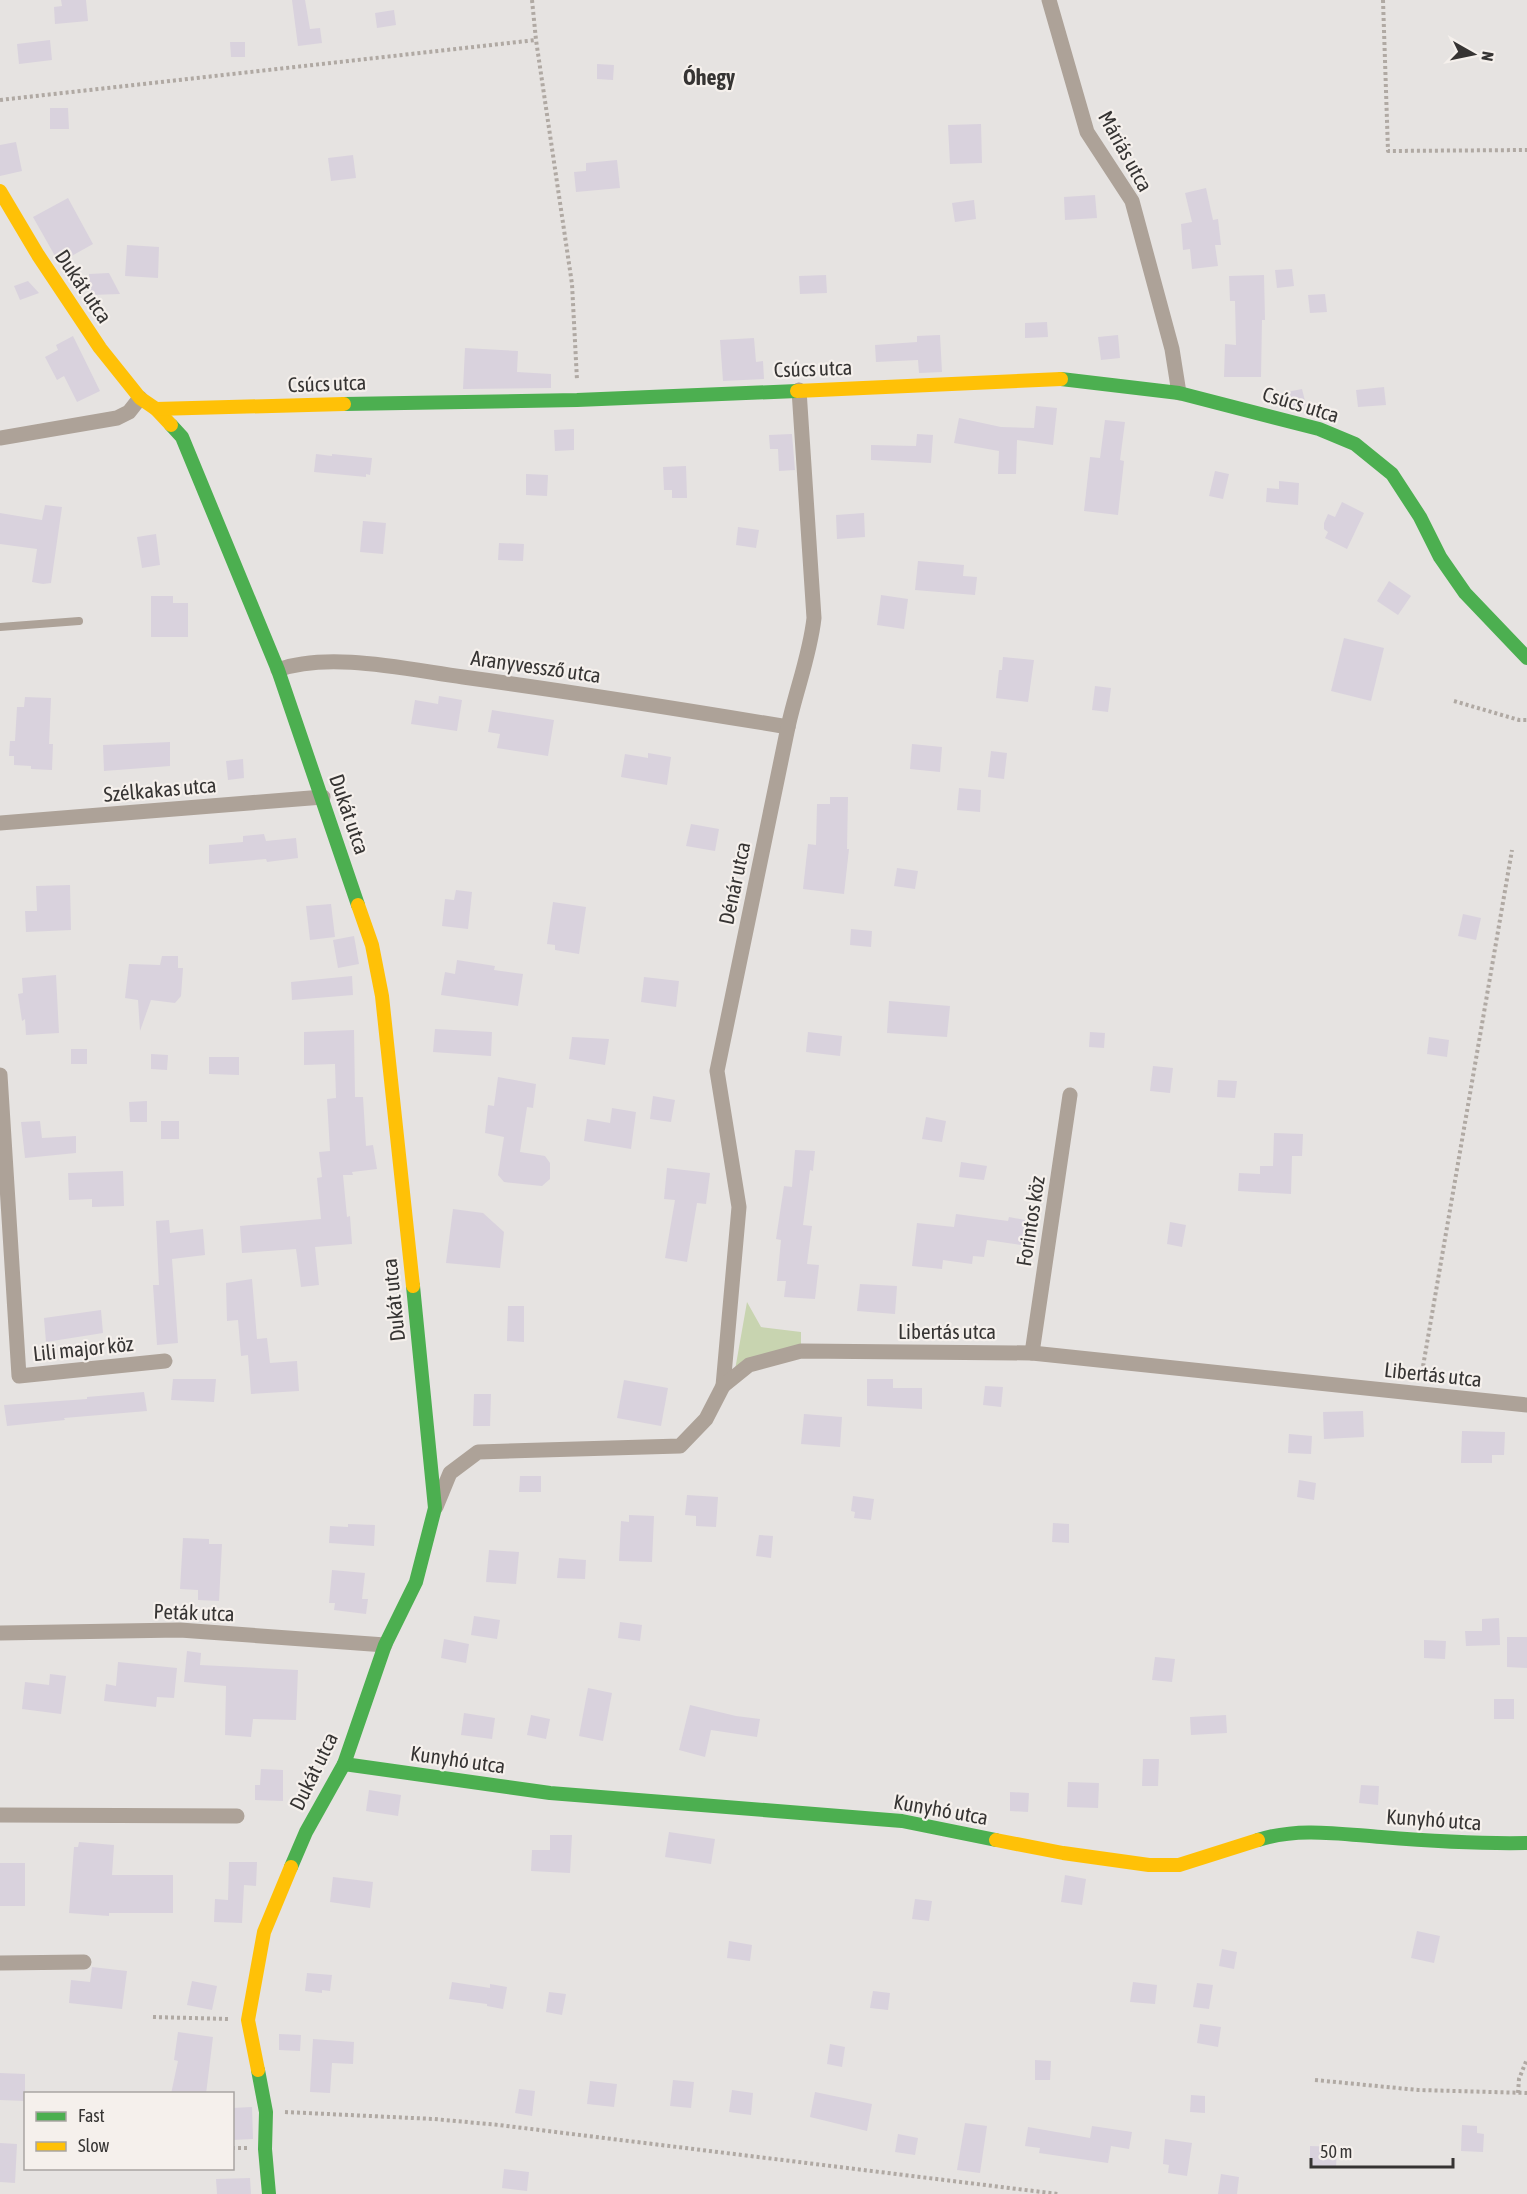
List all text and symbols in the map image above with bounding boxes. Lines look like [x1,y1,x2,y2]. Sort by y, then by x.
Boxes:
north arrow [1443,24,1503,84]
text: N [1478,50,1497,62]
district label: Óhegy [683,64,735,90]
street label: Máriás utca [1094,107,1158,195]
street label: Dukát utca [51,245,117,327]
street label: Csúcs utca [773,355,853,381]
street label: Csúcs utca [287,370,367,396]
street label: Csúcs utca [1260,381,1342,427]
street label: Aranyvessző utca [469,645,603,687]
street label: Dukát utca [325,771,375,857]
street label: Szélkakas utca [103,772,217,806]
street label: Dénár utca [714,839,754,927]
street label: Forintos köz [1011,1174,1049,1268]
street label: Dukát utca [377,1257,409,1343]
street label: Libertás utca [898,1319,996,1343]
street label: Lili major köz [32,1331,135,1365]
street label: Libertás utca [1383,1357,1483,1391]
street label: Peták utca [153,1599,235,1625]
street label: Dukát utca [284,1728,342,1814]
street label: Kunyhó utca [409,1740,507,1778]
street label: Kunyhó utca [892,1789,990,1829]
street label: Kunyhó utca [1386,1804,1482,1834]
legend [24,2092,234,2170]
text: Fast [78,2105,105,2126]
scale bar [1311,2131,1454,2169]
text: Slow [78,2135,109,2156]
text: 50 m [1320,2141,1352,2162]

